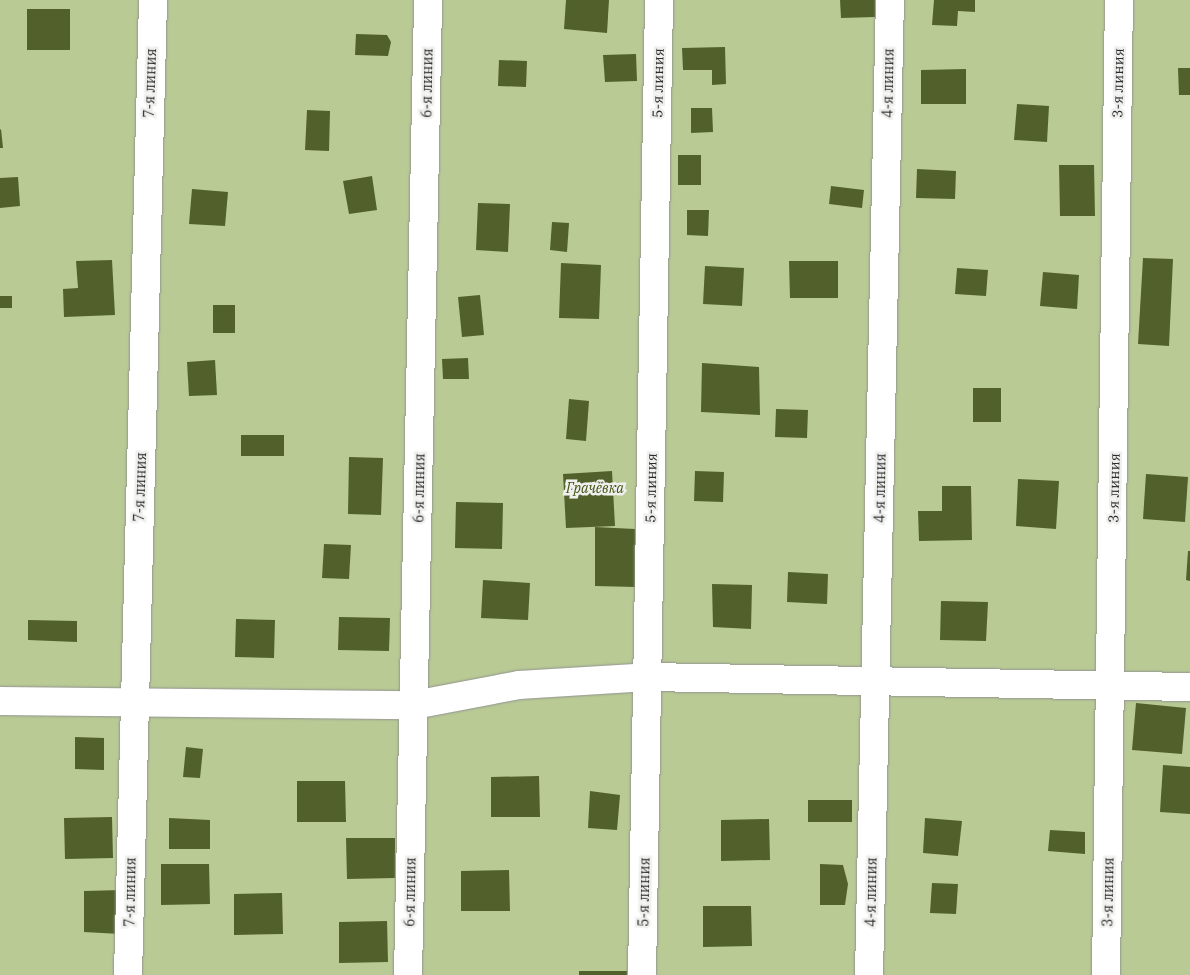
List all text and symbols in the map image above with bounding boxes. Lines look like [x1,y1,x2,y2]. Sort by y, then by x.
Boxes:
street label: 7-я линия [140,48,160,118]
street label: 6-я линия [418,48,436,118]
street label: 5-я линия [649,48,667,118]
street label: 4-я линия [879,48,897,118]
street label: 3-я линия [1109,48,1127,118]
street label: 7-я линия [130,452,150,522]
street label: 6-я линия [410,453,428,523]
street label: 5-я линия [642,453,660,523]
street label: 4-я линия [871,453,889,523]
street label: 3-я линия [1105,453,1123,523]
park label: Грачёвка [566,480,624,496]
street label: 7-я линия [121,857,139,927]
street label: 6-я линия [401,857,419,927]
street label: 5-я линия [635,857,653,927]
street label: 4-я линия [862,857,880,927]
street label: 3-я линия [1099,857,1117,927]

